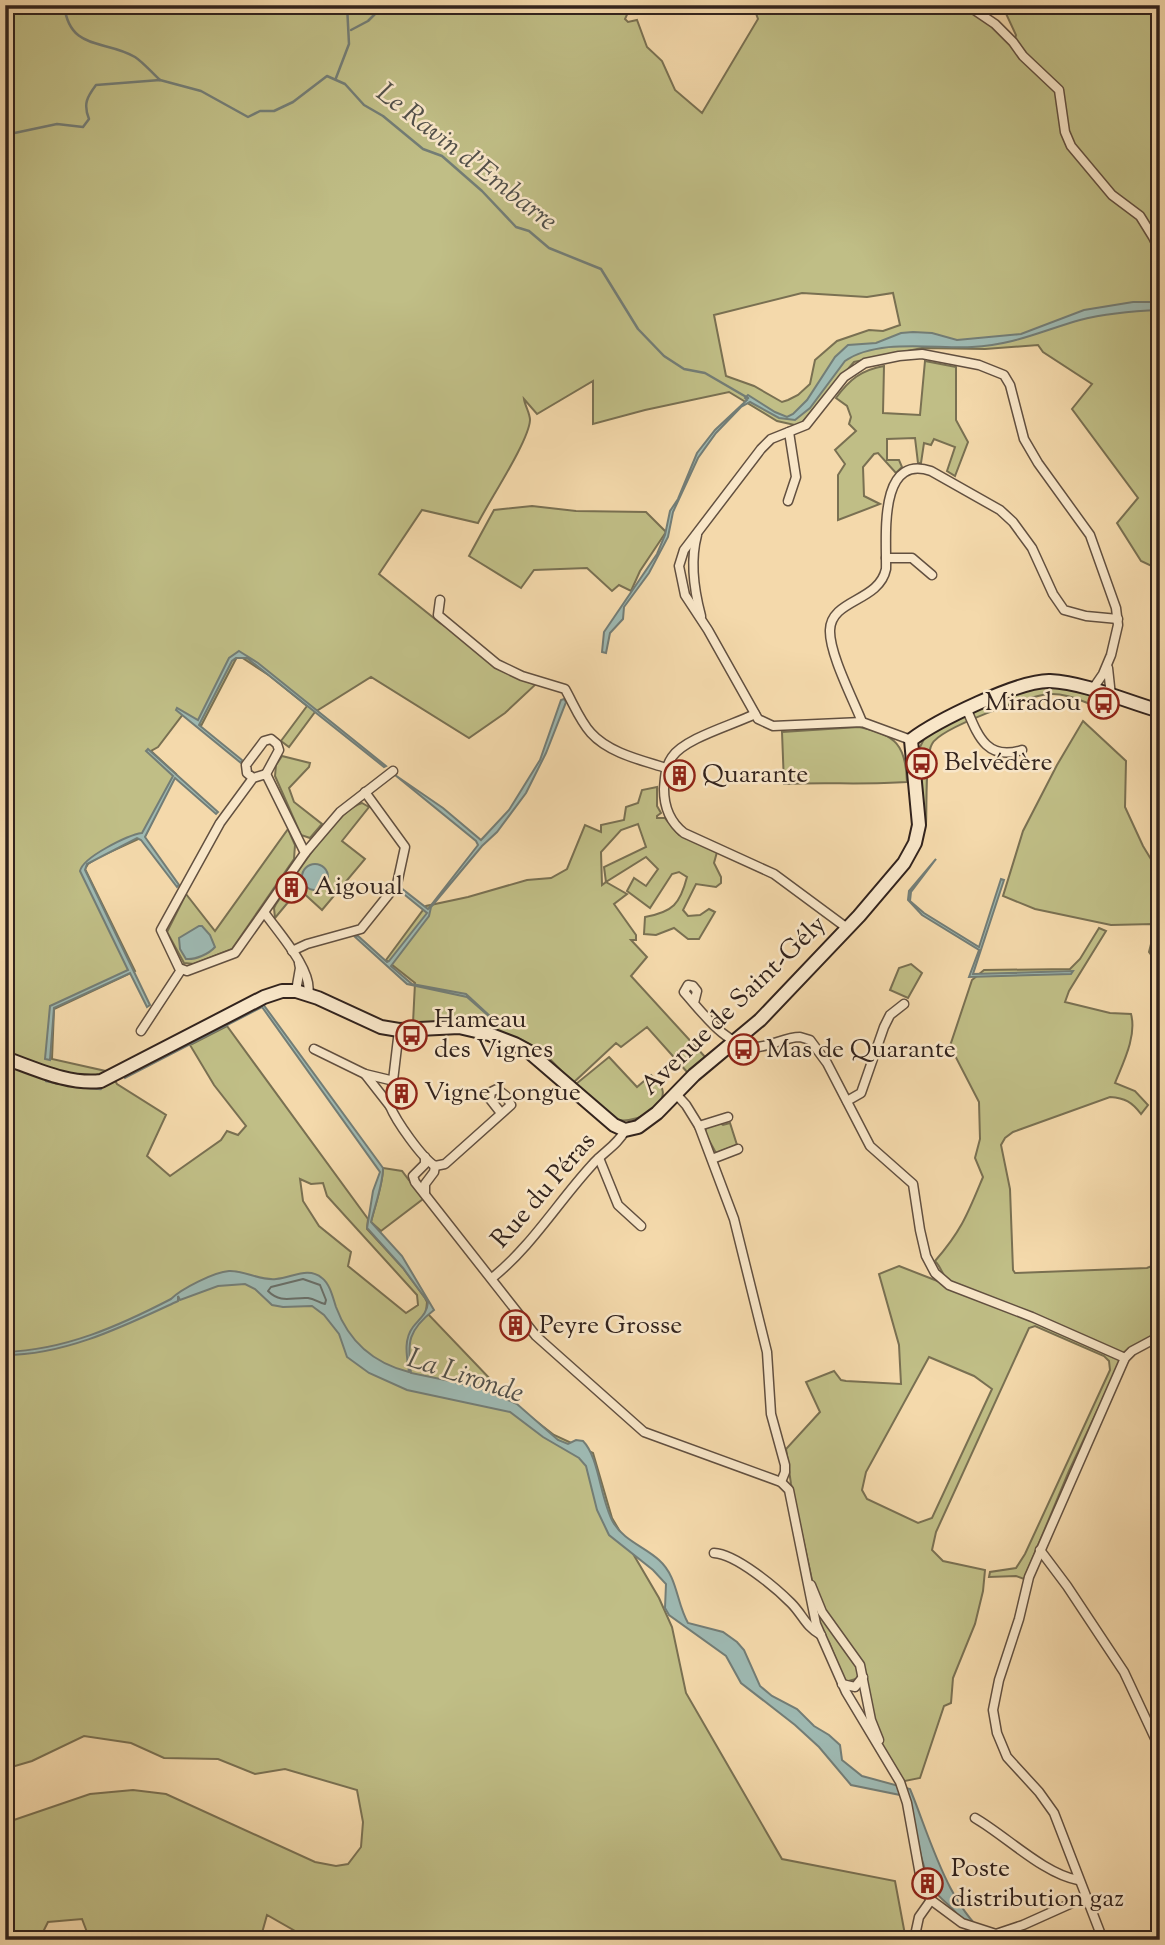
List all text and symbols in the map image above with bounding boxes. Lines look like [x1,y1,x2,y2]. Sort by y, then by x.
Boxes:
water label: Le Ravin d'Embarre [367,74,565,242]
place label: Miradou [985,685,1081,722]
bus stop icon: Miradou [1087,686,1121,720]
place label: Belvédère [944,745,1053,782]
bus stop icon: Belvédère [904,746,938,780]
place label: Quarante [702,757,808,794]
building icon: Quarante [662,758,696,792]
place label: Aigoual [314,869,403,906]
building icon: Aigoual [274,870,308,904]
street label: Avenue de Saint-Gély [633,907,835,1105]
place label: Hameau des Vignes [434,1002,553,1069]
bus stop icon: Hameau des Vignes [394,1018,428,1052]
place label: Mas de Quarante [766,1032,956,1069]
bus stop icon: Mas de Quarante [726,1033,760,1067]
place label: Vigne Longue [424,1075,581,1112]
building icon: Vigne Longue [384,1076,418,1110]
street label: Rue du Péras [483,1125,605,1257]
place label: Peyre Grosse [539,1308,682,1345]
building icon: Peyre Grosse [499,1309,533,1343]
water label: La Lironde [401,1339,529,1415]
place label: Poste distribution gaz [951,1851,1124,1918]
building icon: Poste distribution gaz [911,1867,945,1901]

